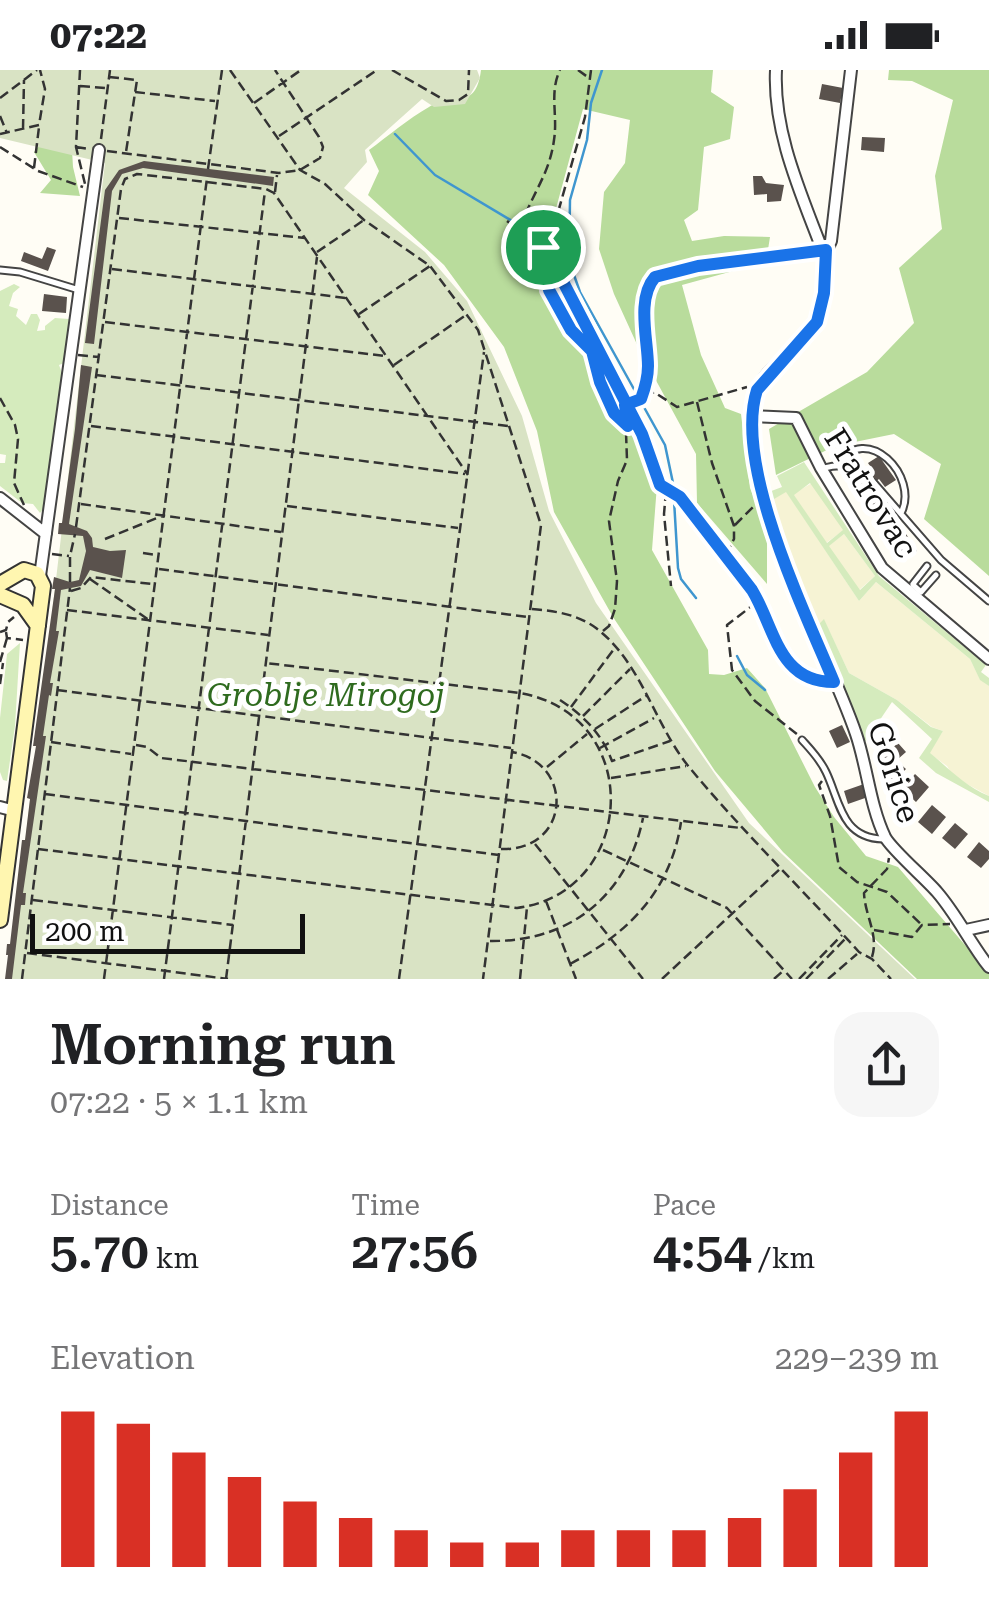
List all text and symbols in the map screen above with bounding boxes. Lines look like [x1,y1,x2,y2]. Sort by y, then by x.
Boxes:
text: 07:22 [50,13,147,57]
pin [501,205,586,290]
icon: arrive [516,220,571,275]
street label: Fratrovac [816,421,926,565]
park label: Groblje Mirogoj [207,676,445,714]
street label: Gorice [860,717,928,827]
scale bar [30,909,305,954]
text: 200 m [45,915,125,948]
button: share [834,1012,939,1117]
text: Morning run [50,1013,396,1077]
text: 07:22 · 5 × 1.1 km [50,1083,308,1121]
text: Distance [50,1189,169,1222]
text: Time [351,1189,420,1222]
text: Pace [653,1189,716,1222]
text: 5.70 [50,1222,149,1280]
text: 27:56 [351,1222,478,1280]
text: 4:54 [653,1222,751,1280]
text: km [149,1242,199,1275]
text: /km [751,1242,815,1275]
text: Elevation [50,1339,195,1377]
text: 229–239 m [775,1339,939,1377]

